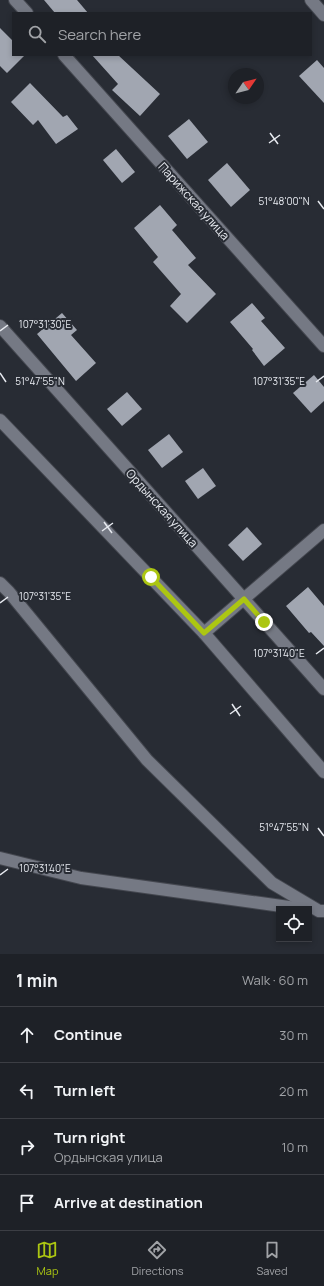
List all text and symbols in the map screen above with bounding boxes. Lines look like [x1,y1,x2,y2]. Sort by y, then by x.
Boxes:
search box [12,12,312,56]
icon: search [26,23,48,45]
text: Search here [58,24,141,45]
north arrow [228,68,264,104]
street label: Парижская улица [154,158,234,244]
text: 51°48'00"N [259,194,310,208]
text: 107°31'30"E [19,317,71,331]
text: 51°47'55"N [15,374,65,388]
text: 107°31'35"E [253,374,305,388]
street label: Ордынская улица [122,465,202,551]
route start [142,568,160,586]
text: 107°31'35"E [19,589,71,603]
route end [255,613,273,631]
text: 107°31'40"E [253,646,305,660]
text: 51°47'55"N [259,820,309,834]
text: 107°31'40"E [19,861,71,875]
map controls [276,906,312,942]
button: locate [276,906,312,942]
text: 1 min [16,969,58,992]
text: Walk · 60 m [242,971,308,989]
icon: ahead [16,1024,38,1046]
text: Continue [54,1024,122,1045]
text: 30 m [279,1026,308,1044]
icon: left [16,1080,38,1102]
text: Turn left [54,1080,116,1101]
text: 20 m [279,1082,308,1100]
text: Turn right [54,1127,125,1148]
icon: right [16,1136,38,1158]
text: 10 m [281,1138,308,1156]
text: Ордынская улица [54,1148,163,1166]
icon: arrive [16,1192,38,1214]
text: Arrive at destination [54,1192,203,1213]
tab: Map [36,1239,58,1278]
tab: Directions [131,1239,184,1278]
tab: Saved [257,1239,288,1278]

